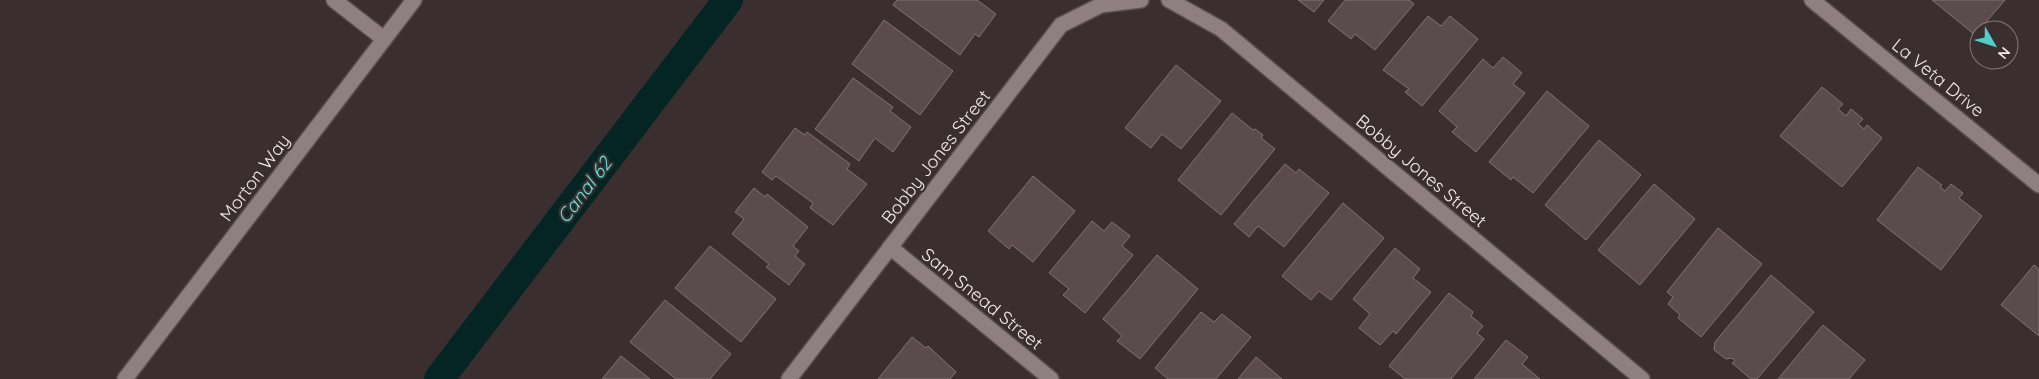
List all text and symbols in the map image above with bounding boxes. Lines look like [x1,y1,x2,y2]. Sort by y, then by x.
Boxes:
north arrow [1969,20,2019,70]
street label: La Veta Drive [1887,33,1989,122]
text: N [1994,44,2014,63]
street label: Bobby Jones Street [876,85,995,228]
street label: Bobby Jones Street [1351,109,1491,232]
street label: Morton Way [214,130,295,226]
water label: Canal 62 [551,151,618,228]
street label: Sam Snead Street [917,243,1047,354]

